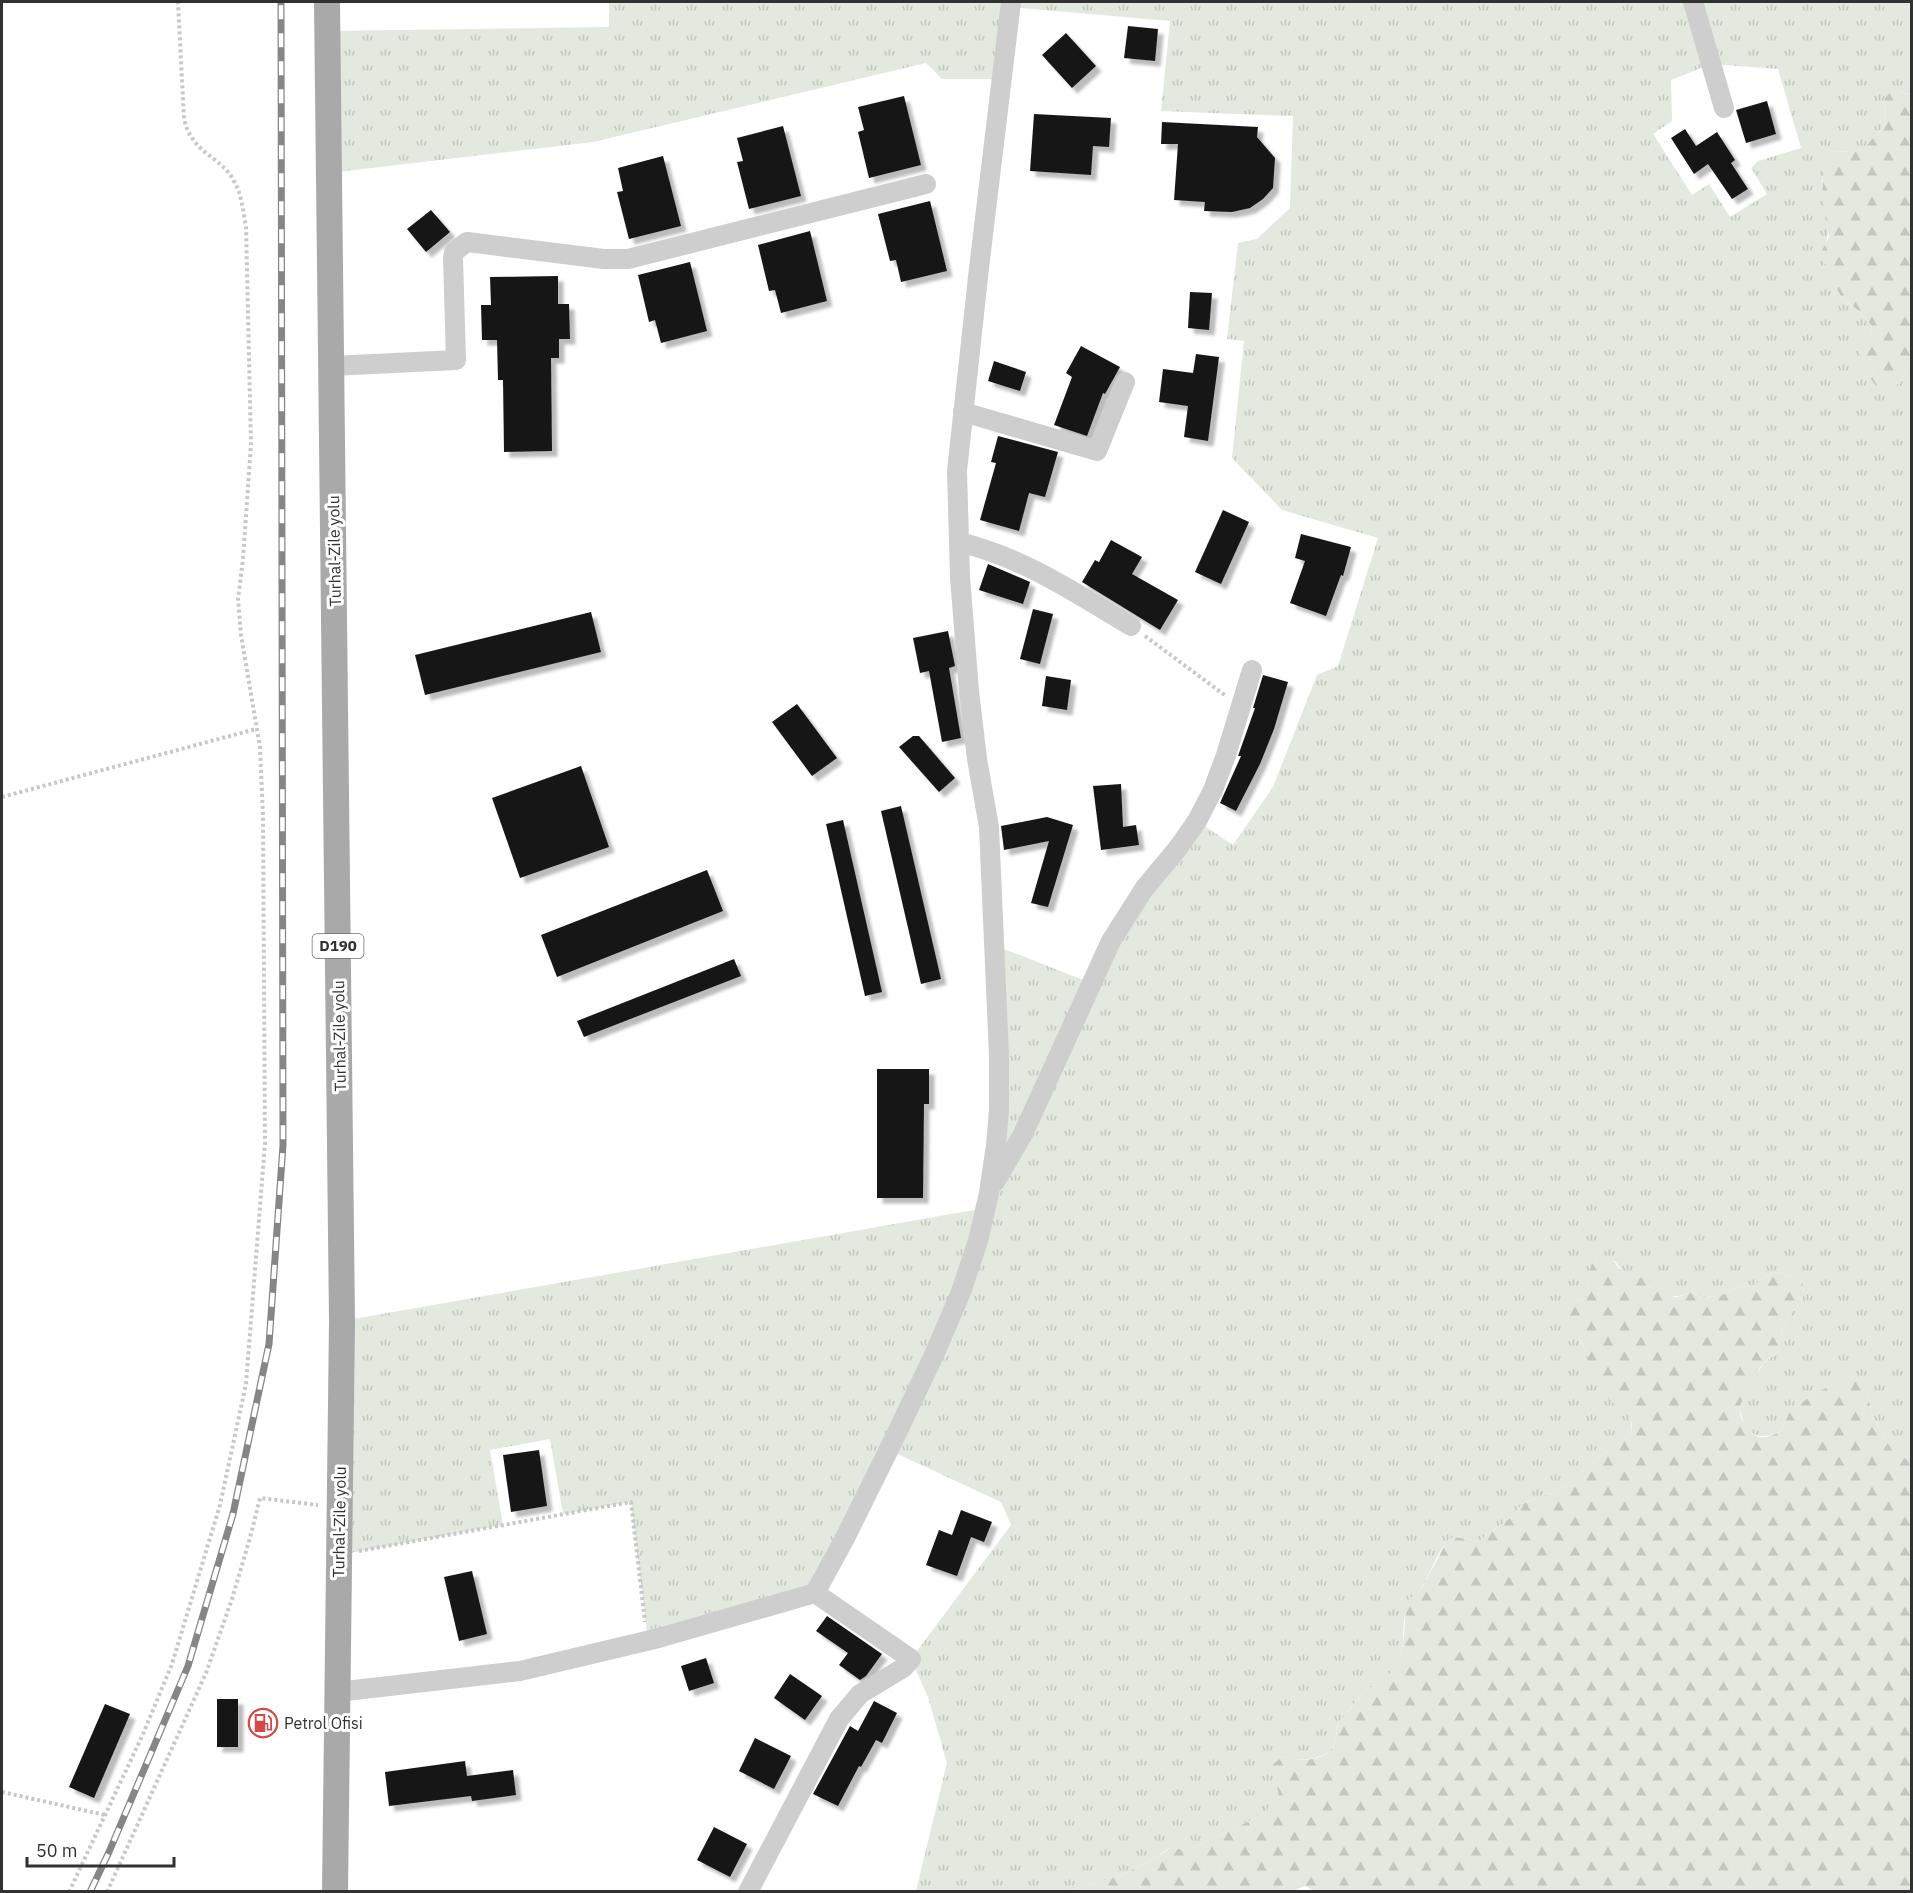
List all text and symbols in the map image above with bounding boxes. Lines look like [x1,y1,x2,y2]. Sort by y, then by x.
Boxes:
street label: Turhal-Zile yolu [323,495,345,607]
road number: D190 [312,934,364,958]
street label: Turhal-Zile yolu [328,980,350,1092]
street label: Turhal-Zile yolu [328,1466,350,1578]
fuel station icon: Petrol Ofisi [247,1707,279,1739]
place label: Petrol Ofisi [284,1713,363,1733]
scale bar [27,1830,174,1868]
text: 50 m [36,1839,78,1862]

